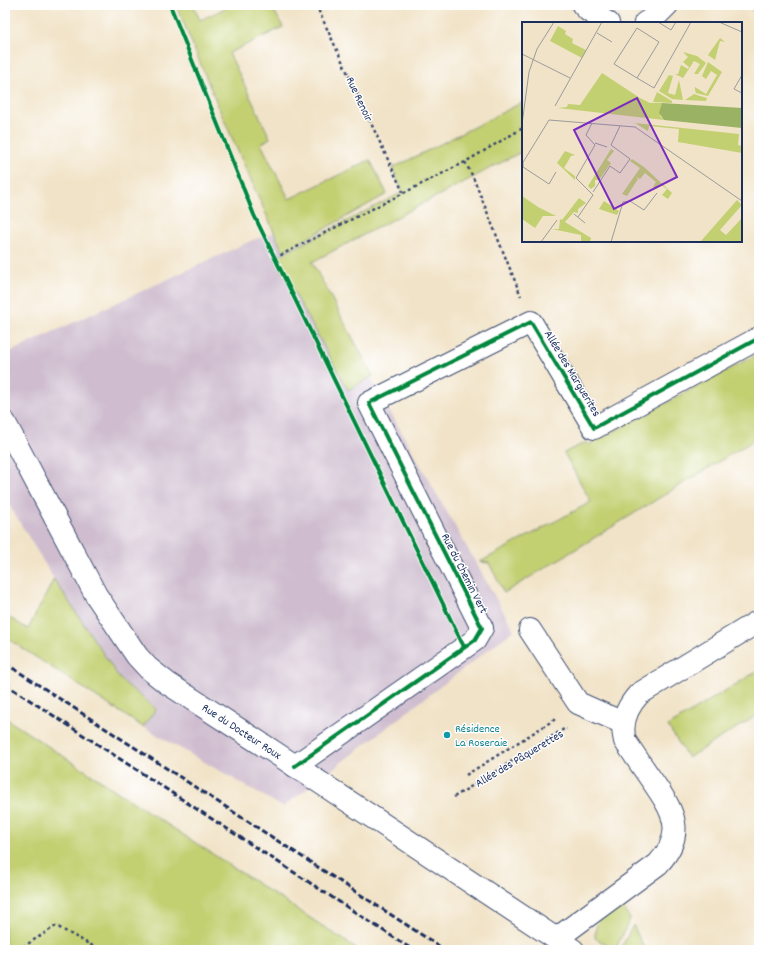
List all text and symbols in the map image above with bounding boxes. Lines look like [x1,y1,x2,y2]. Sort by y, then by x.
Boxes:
inset map [522,22,742,242]
street label: Rue Renoir [341,74,377,125]
street label: Allée des Marguerites [539,327,604,420]
street label: Rue du Chemin Vert [436,531,491,617]
street label: Rue du Docteur Roux [198,700,285,765]
place label: Résidence La Roseraie [455,721,507,752]
street label: Allée des Pâquerettes [472,726,567,792]
marker: Résidence La Roseraie [442,730,452,740]

